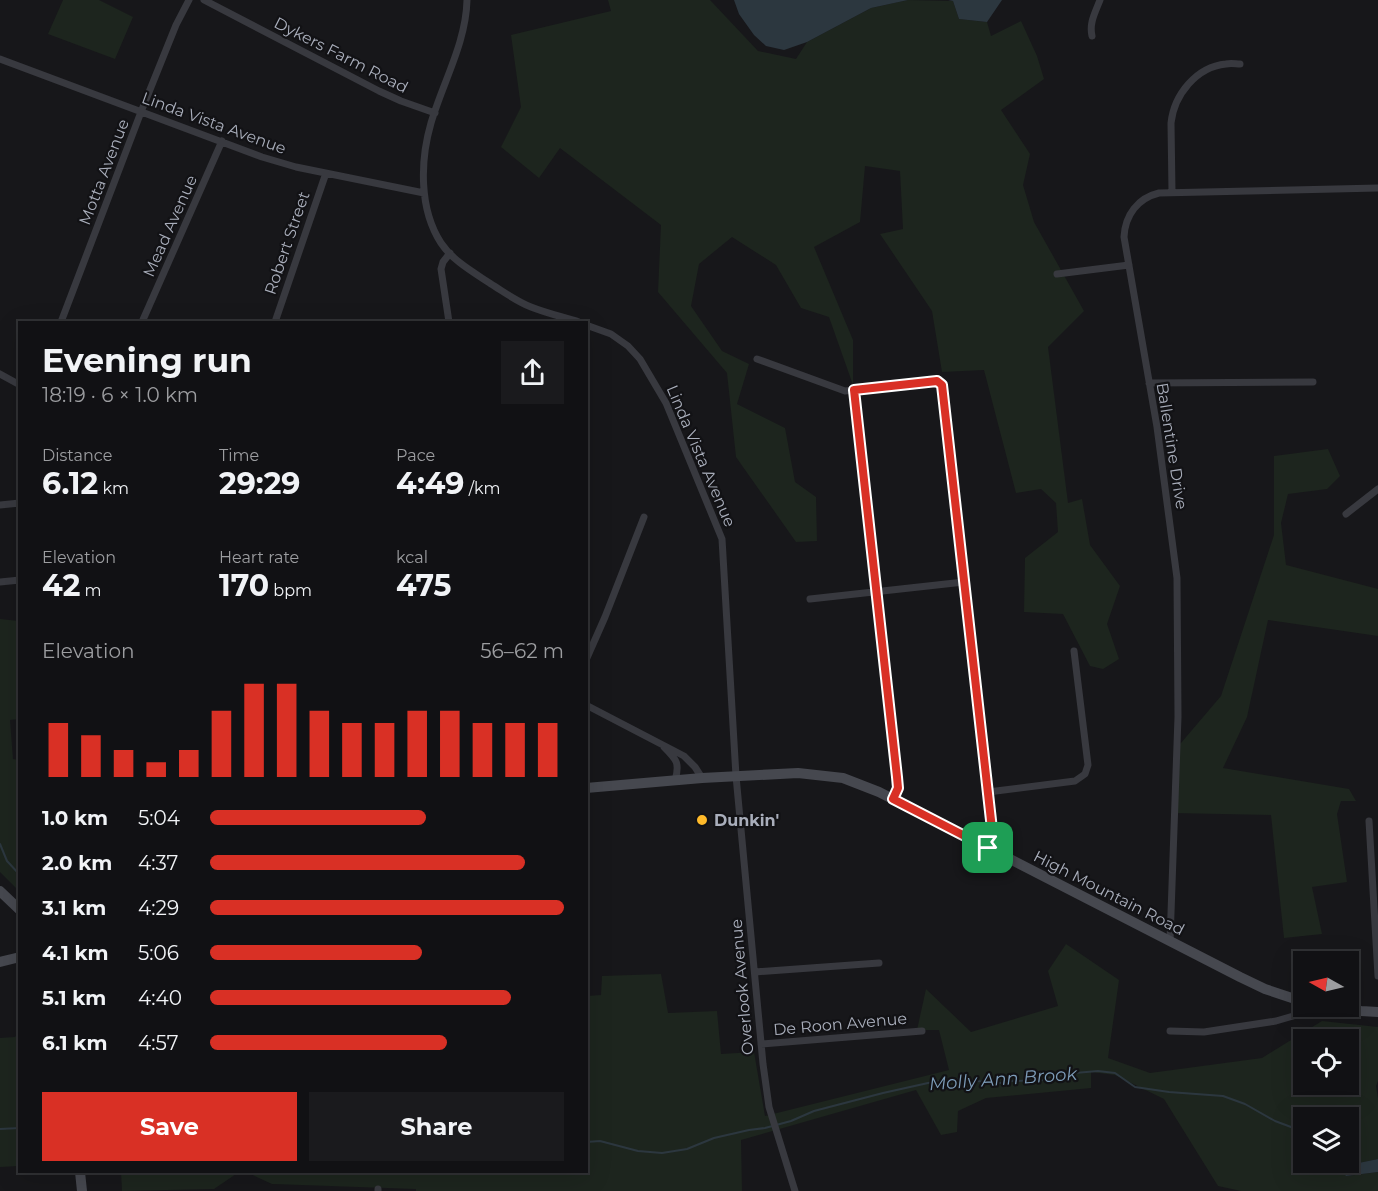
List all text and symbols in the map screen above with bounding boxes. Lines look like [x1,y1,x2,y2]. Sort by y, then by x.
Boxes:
street label: Dykers Farm Road [271,13,411,97]
street label: Linda Vista Avenue [139,88,289,158]
street label: Motta Avenue [75,116,133,228]
street label: Mead Avenue [139,172,201,280]
street label: Robert Street [260,188,314,297]
text: Evening run [42,340,252,380]
button: share [501,341,564,404]
street label: Ballentine Drive [1153,381,1191,511]
street label: Linda Vista Avenue [663,382,739,530]
text: 18:19 · 6 × 1.0 km [42,383,198,407]
text: Distance [42,446,112,465]
text: Time [219,446,259,465]
text: Pace [396,446,435,465]
text: 6.12 [42,465,98,502]
text: 29:29 [219,465,300,502]
text: 4:49 [396,465,464,502]
text: km [98,479,129,498]
text: /km [464,479,501,498]
text: Elevation [42,548,116,567]
text: Heart rate [219,548,299,567]
text: kcal [396,548,428,567]
text: 42 [42,567,80,604]
text: 170 [219,567,269,604]
text: 475 [396,567,451,604]
text: m [80,581,102,600]
text: bpm [269,581,312,600]
text: Elevation [42,639,134,663]
text: 56–62 m [480,639,564,663]
text: 1.0 km [42,806,108,830]
text: 5:04 [138,806,180,830]
place label: Dunkin' [714,811,779,830]
marker: Dunkin' [695,813,709,827]
pin [962,822,1013,873]
icon: arrive [971,831,1004,864]
street label: High Mountain Road [1030,847,1188,939]
text: 2.0 km [42,851,112,875]
text: 4:37 [138,851,178,875]
text: 3.1 km [42,896,106,920]
text: 4:29 [138,896,179,920]
street label: Overlook Avenue [727,918,757,1056]
text: 4.1 km [42,941,109,965]
text: 5:06 [138,941,179,965]
north arrow [1293,951,1359,1017]
map controls [1293,951,1359,1173]
text: 5.1 km [42,986,106,1010]
text: 4:40 [138,986,182,1010]
street label: De Roon Avenue [772,1009,908,1039]
button: locate [1293,1029,1359,1095]
text: 6.1 km [42,1031,107,1055]
text: 4:57 [138,1031,178,1055]
water label: Molly Ann Brook [928,1063,1079,1095]
button: Save [42,1092,297,1161]
button: Share [309,1092,564,1161]
button: layers [1293,1107,1359,1173]

